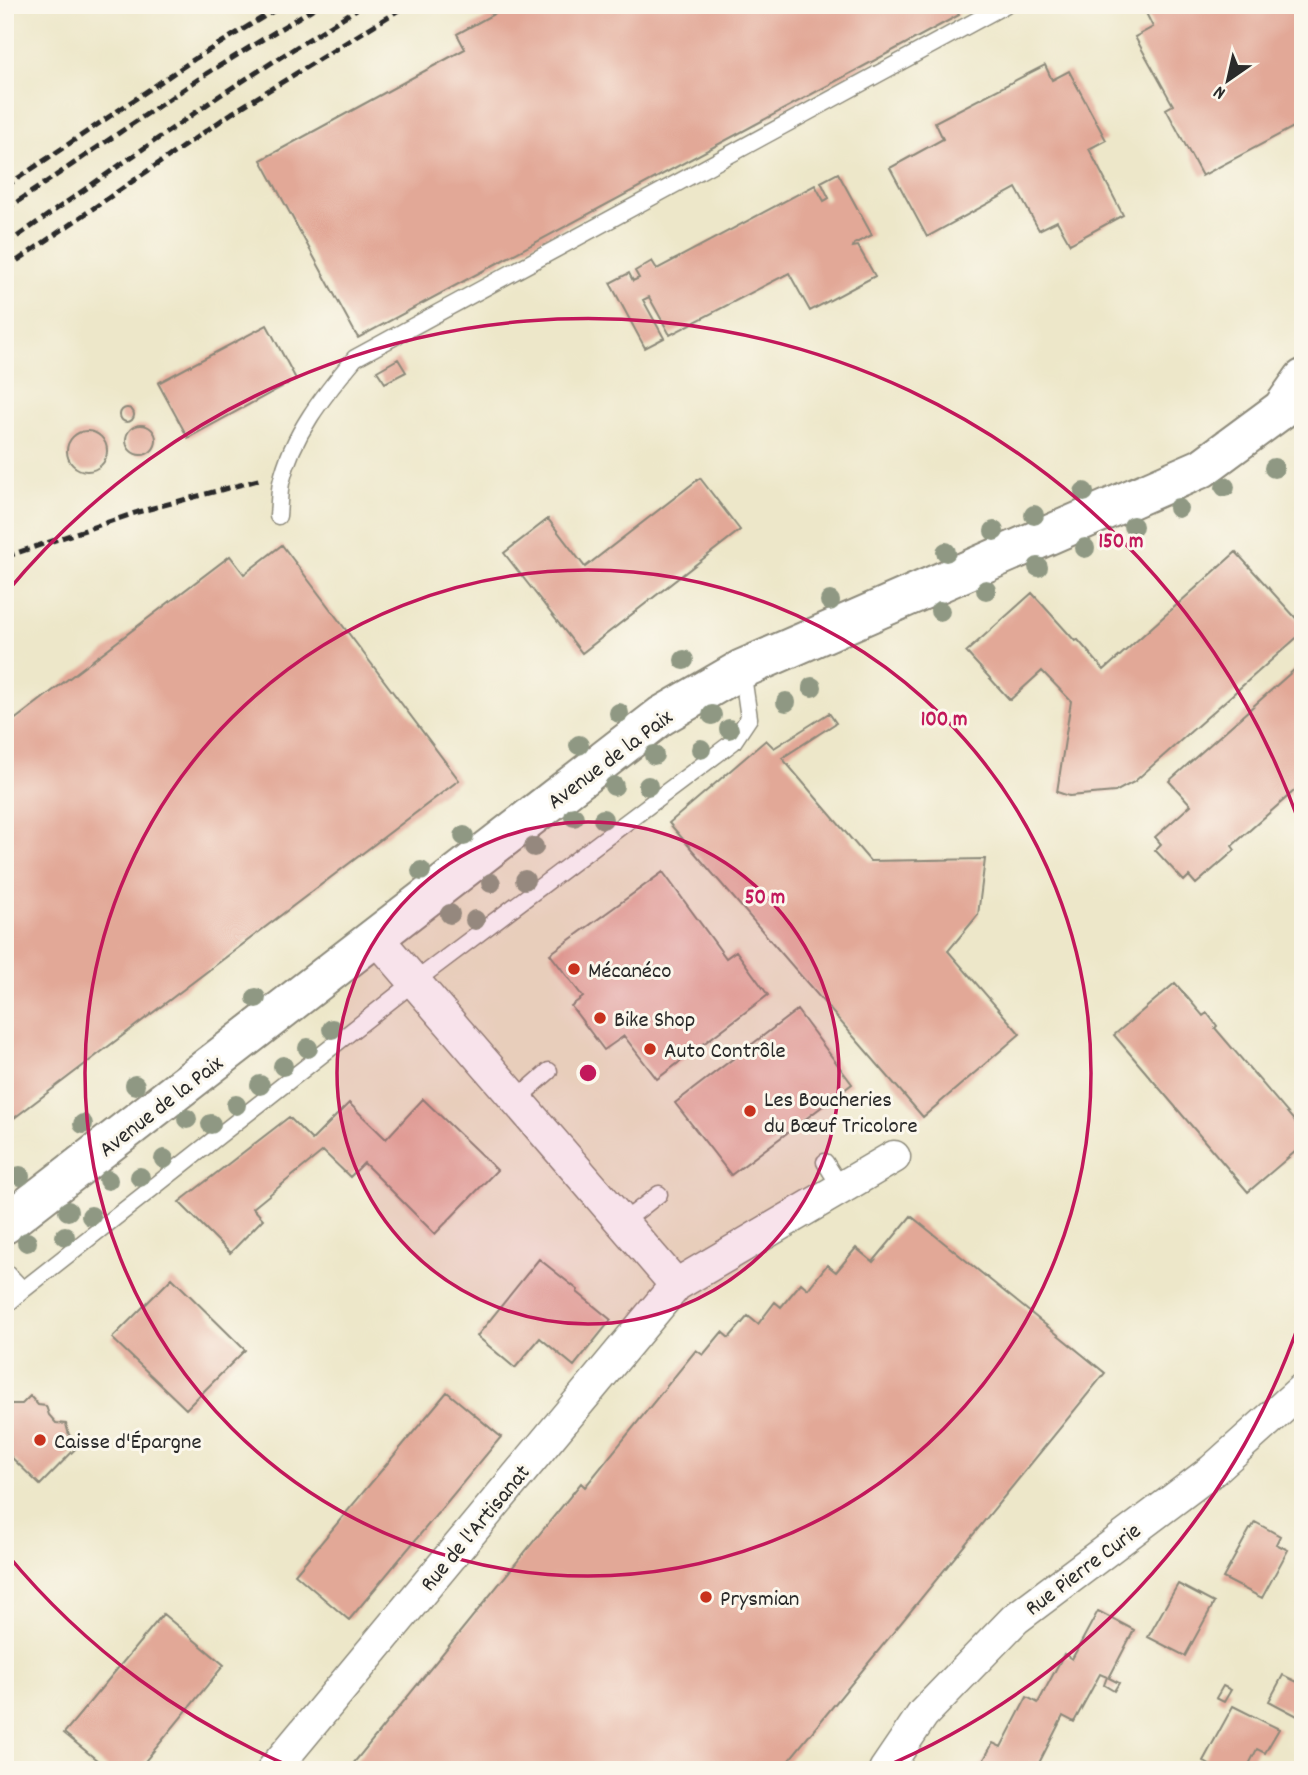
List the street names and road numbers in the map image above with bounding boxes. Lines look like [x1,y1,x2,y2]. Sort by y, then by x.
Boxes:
street label: Avenue de la Paix [541,702,681,819]
street label: Avenue de la Paix [93,1048,232,1167]
street label: Rue de l'Artisanat [414,1459,540,1600]
street label: Rue Pierre Curie [1019,1516,1149,1625]

